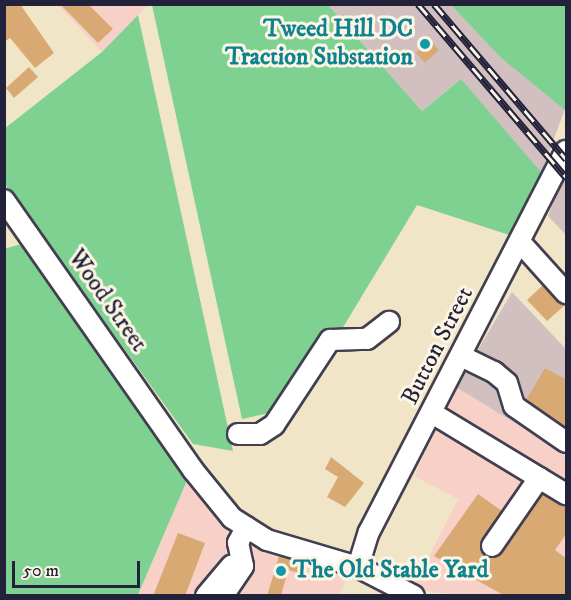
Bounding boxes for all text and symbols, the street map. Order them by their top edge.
place label: Tweed Hill DC Traction Substation [225,16,413,72]
marker: Tweed Hill DC Traction Substation [418,37,432,51]
street label: Wood Street [61,244,153,358]
street label: Button Street [396,282,480,410]
scale bar [15,549,142,587]
place label: The Old Stable Yard [293,557,488,585]
text: 50 m [23,560,59,582]
marker: The Old Stable Yard [274,564,288,578]

